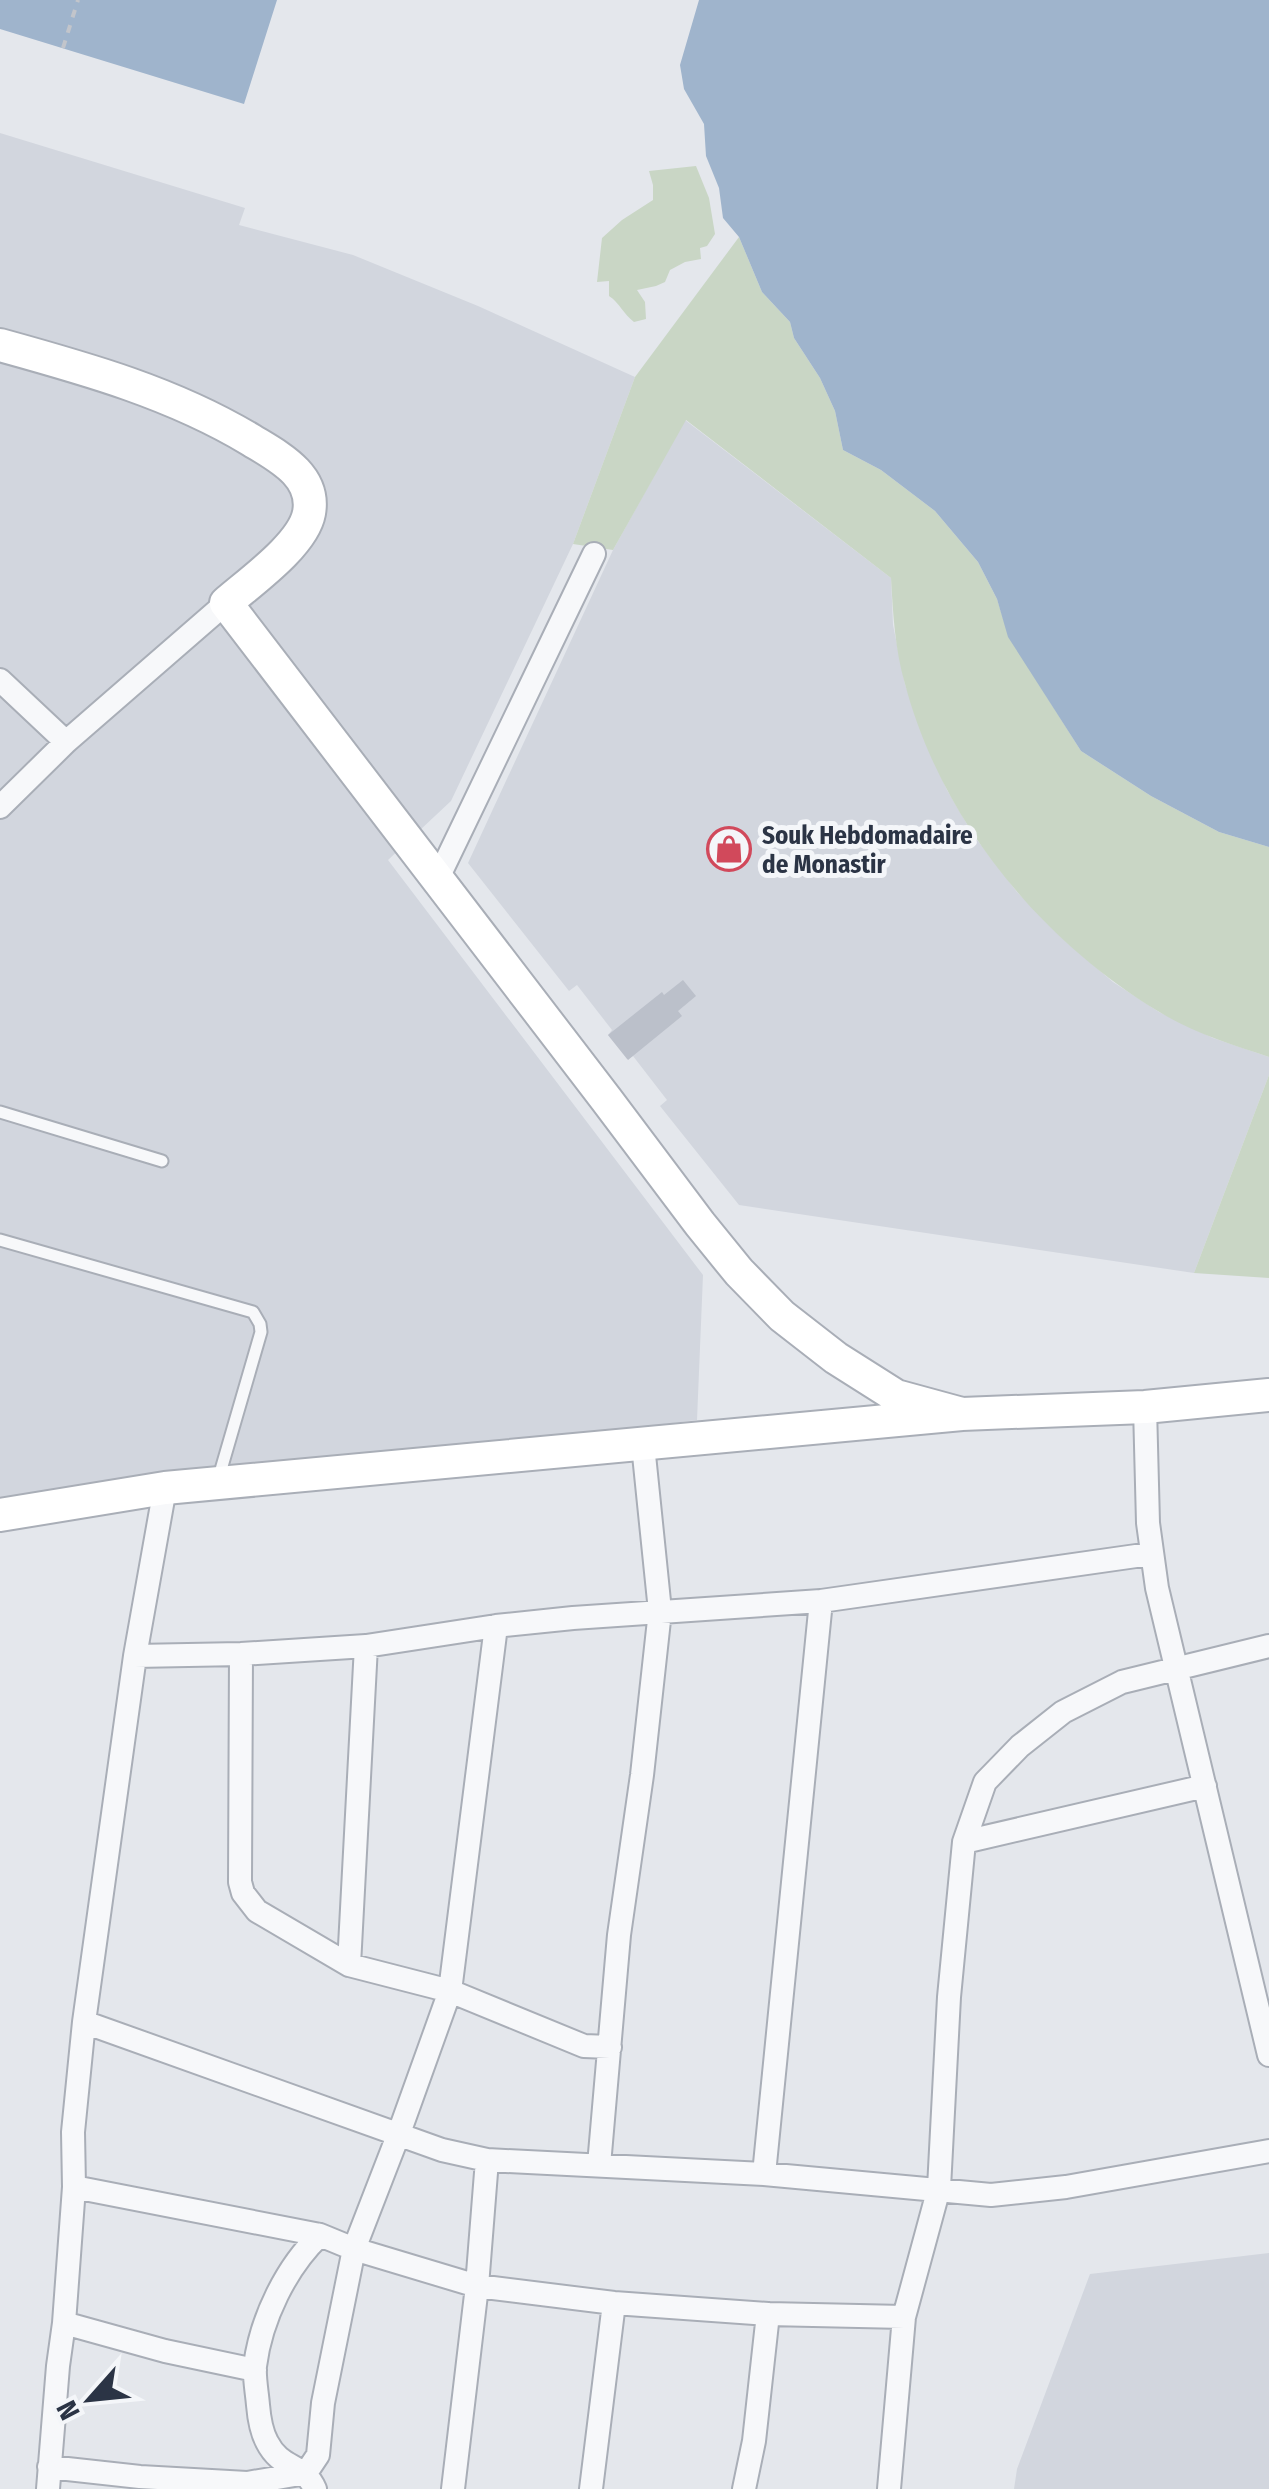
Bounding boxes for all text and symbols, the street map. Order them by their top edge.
place label: Souk Hebdomadaire de Monastir [762,821,973,880]
shop icon: Souk Hebdomadaire de Monastir [706,826,752,872]
north arrow [40,2349,140,2449]
text: N [50,2395,87,2425]

